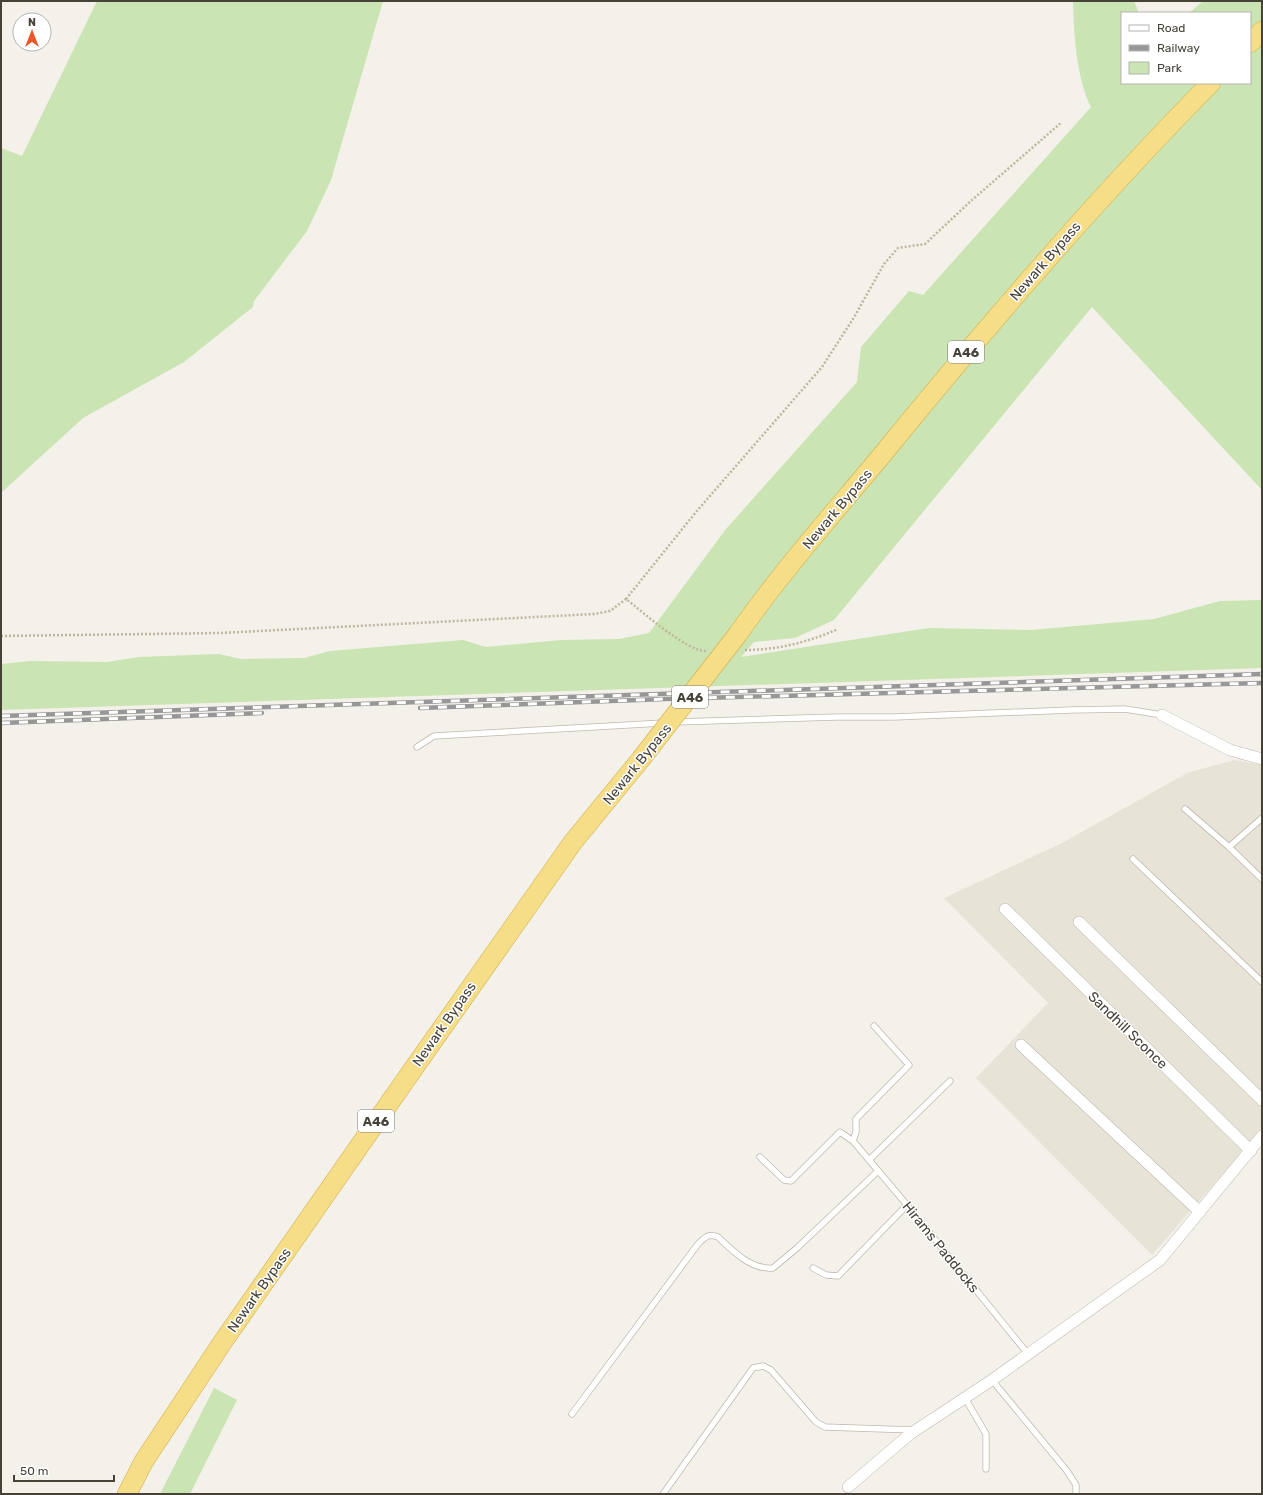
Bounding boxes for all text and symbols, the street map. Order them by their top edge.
north arrow [12,12,52,52]
legend [1121,12,1251,84]
text: N [28,16,36,29]
text: Road [1157,21,1185,35]
text: Railway [1157,41,1200,55]
text: Park [1157,61,1183,75]
street label: Newark Bypass [1006,218,1084,304]
road number: A46 [948,341,984,363]
street label: Newark Bypass [799,466,876,553]
road number: A46 [672,686,708,708]
street label: Newark Bypass [600,720,675,808]
street label: Newark Bypass [409,979,480,1070]
street label: Sandhill Sconce [1084,988,1171,1073]
road number: A46 [358,1110,394,1132]
street label: Hirams Paddocks [899,1198,983,1296]
street label: Newark Bypass [224,1245,295,1336]
scale bar [14,1457,114,1483]
text: 50 m [20,1464,48,1478]

